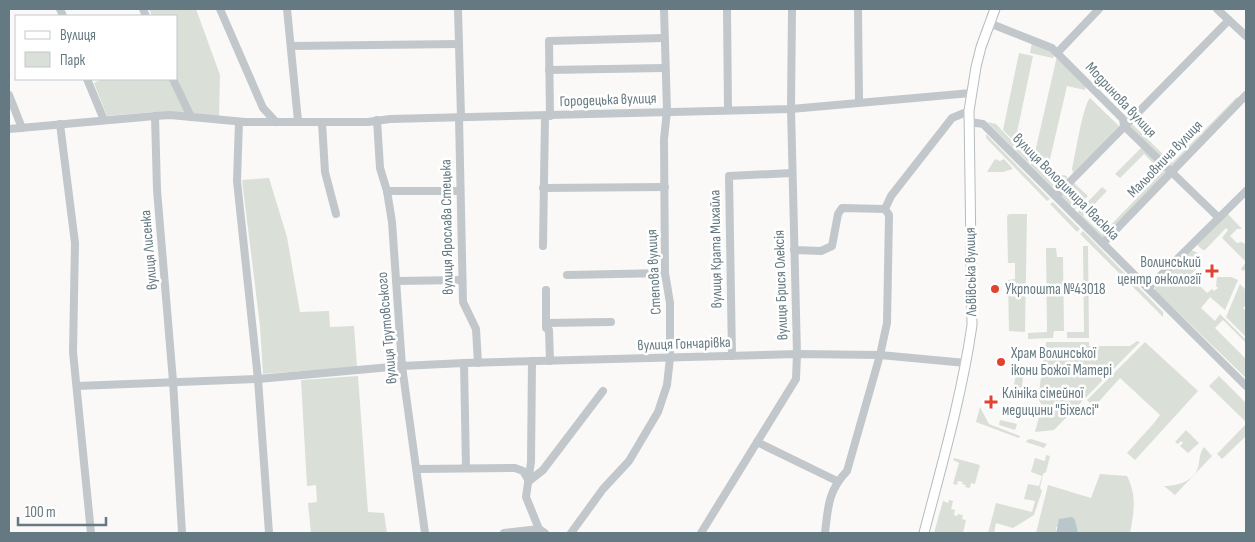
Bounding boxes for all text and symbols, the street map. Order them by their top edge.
legend [15,15,178,80]
text: Вулиця [60,26,96,45]
text: Парк [60,51,86,70]
street label: Модринова вулиця [1081,58,1161,142]
street label: Городецька вулиця [559,89,657,111]
street label: Мальовнича вулиця [1123,116,1207,202]
street label: вулиця Володимира Івасюка [1008,129,1124,245]
street label: вулиця Ярослава Стецька [436,159,458,295]
street label: вулиця Крата Михайла [705,189,727,308]
street label: вулиця Лисенка [136,209,162,291]
street label: Львівська вулиця [961,227,981,318]
street label: Степова вулиця [642,229,666,315]
street label: вулиця Брися Олексія [770,229,792,340]
place label: Волинський центр онкології [1117,253,1202,289]
marker: Волинський центр онкології [1205,264,1219,278]
street label: вулиця Трутовського [373,271,401,385]
place label: Укрпошта №43018 [1005,280,1106,299]
marker: Укрпошта №43018 [989,283,1001,295]
street label: вулиця Гончарівка [637,333,731,355]
place label: Храм Волинської ікони Божої Матері [1010,344,1112,380]
marker: Храм Волинської ікони Божої Матері [995,356,1007,368]
place label: Клініка сімейної медицини "Біхелсі" [1002,384,1099,420]
marker: Клініка сімейної медицини "Біхелсі" [984,395,998,409]
scale bar [18,494,105,526]
text: 100 m [25,503,56,522]

